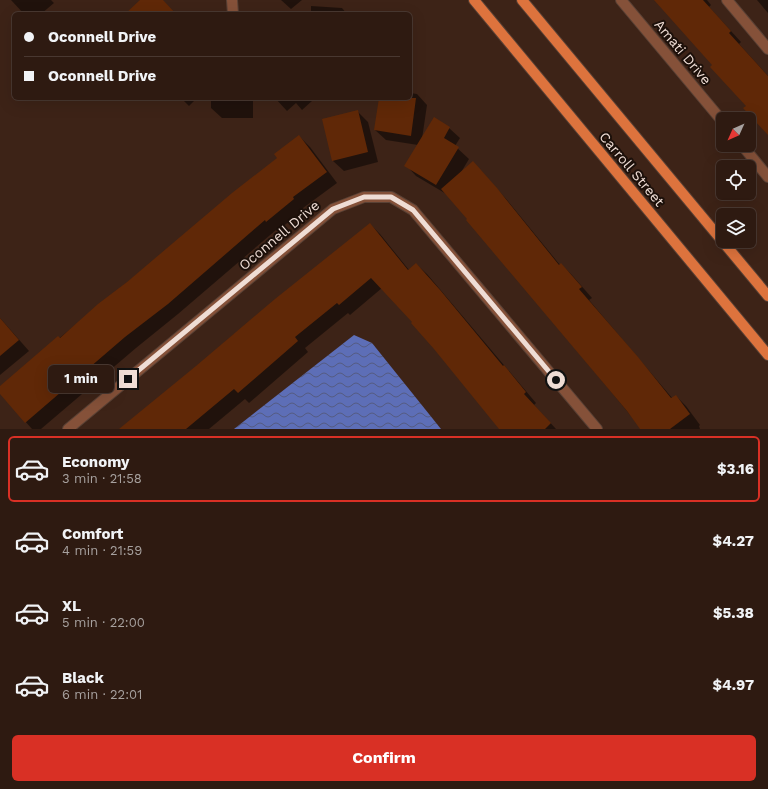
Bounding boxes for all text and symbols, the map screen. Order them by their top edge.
street label: Amati Drive [651,16,715,88]
text: Oconnell Drive [48,28,156,46]
text: Oconnell Drive [48,67,156,85]
north arrow [716,112,756,152]
map controls [716,112,756,248]
street label: Carroll Street [596,129,668,210]
button: locate [716,160,756,200]
street label: Oconnell Drive [236,197,322,273]
button: layers [716,208,756,248]
callout: 1 min [48,365,114,393]
route end [119,370,137,388]
text: 1 min [64,371,98,386]
route start [547,371,565,389]
icon: car [14,451,50,487]
text: Economy [62,453,129,471]
text: $3.16 [717,460,754,478]
text: 3 min · 21:58 [62,471,142,486]
icon: car [14,523,50,559]
text: Comfort [62,525,123,543]
text: $4.27 [713,532,754,550]
text: 4 min · 21:59 [62,543,142,558]
icon: car [14,595,50,631]
text: XL [62,597,81,615]
text: $5.38 [713,604,754,622]
text: 5 min · 22:00 [62,615,145,630]
icon: car [14,667,50,703]
text: Black [62,669,104,687]
text: $4.97 [712,676,754,694]
text: 6 min · 22:01 [62,687,142,702]
button: Confirm [12,735,756,781]

